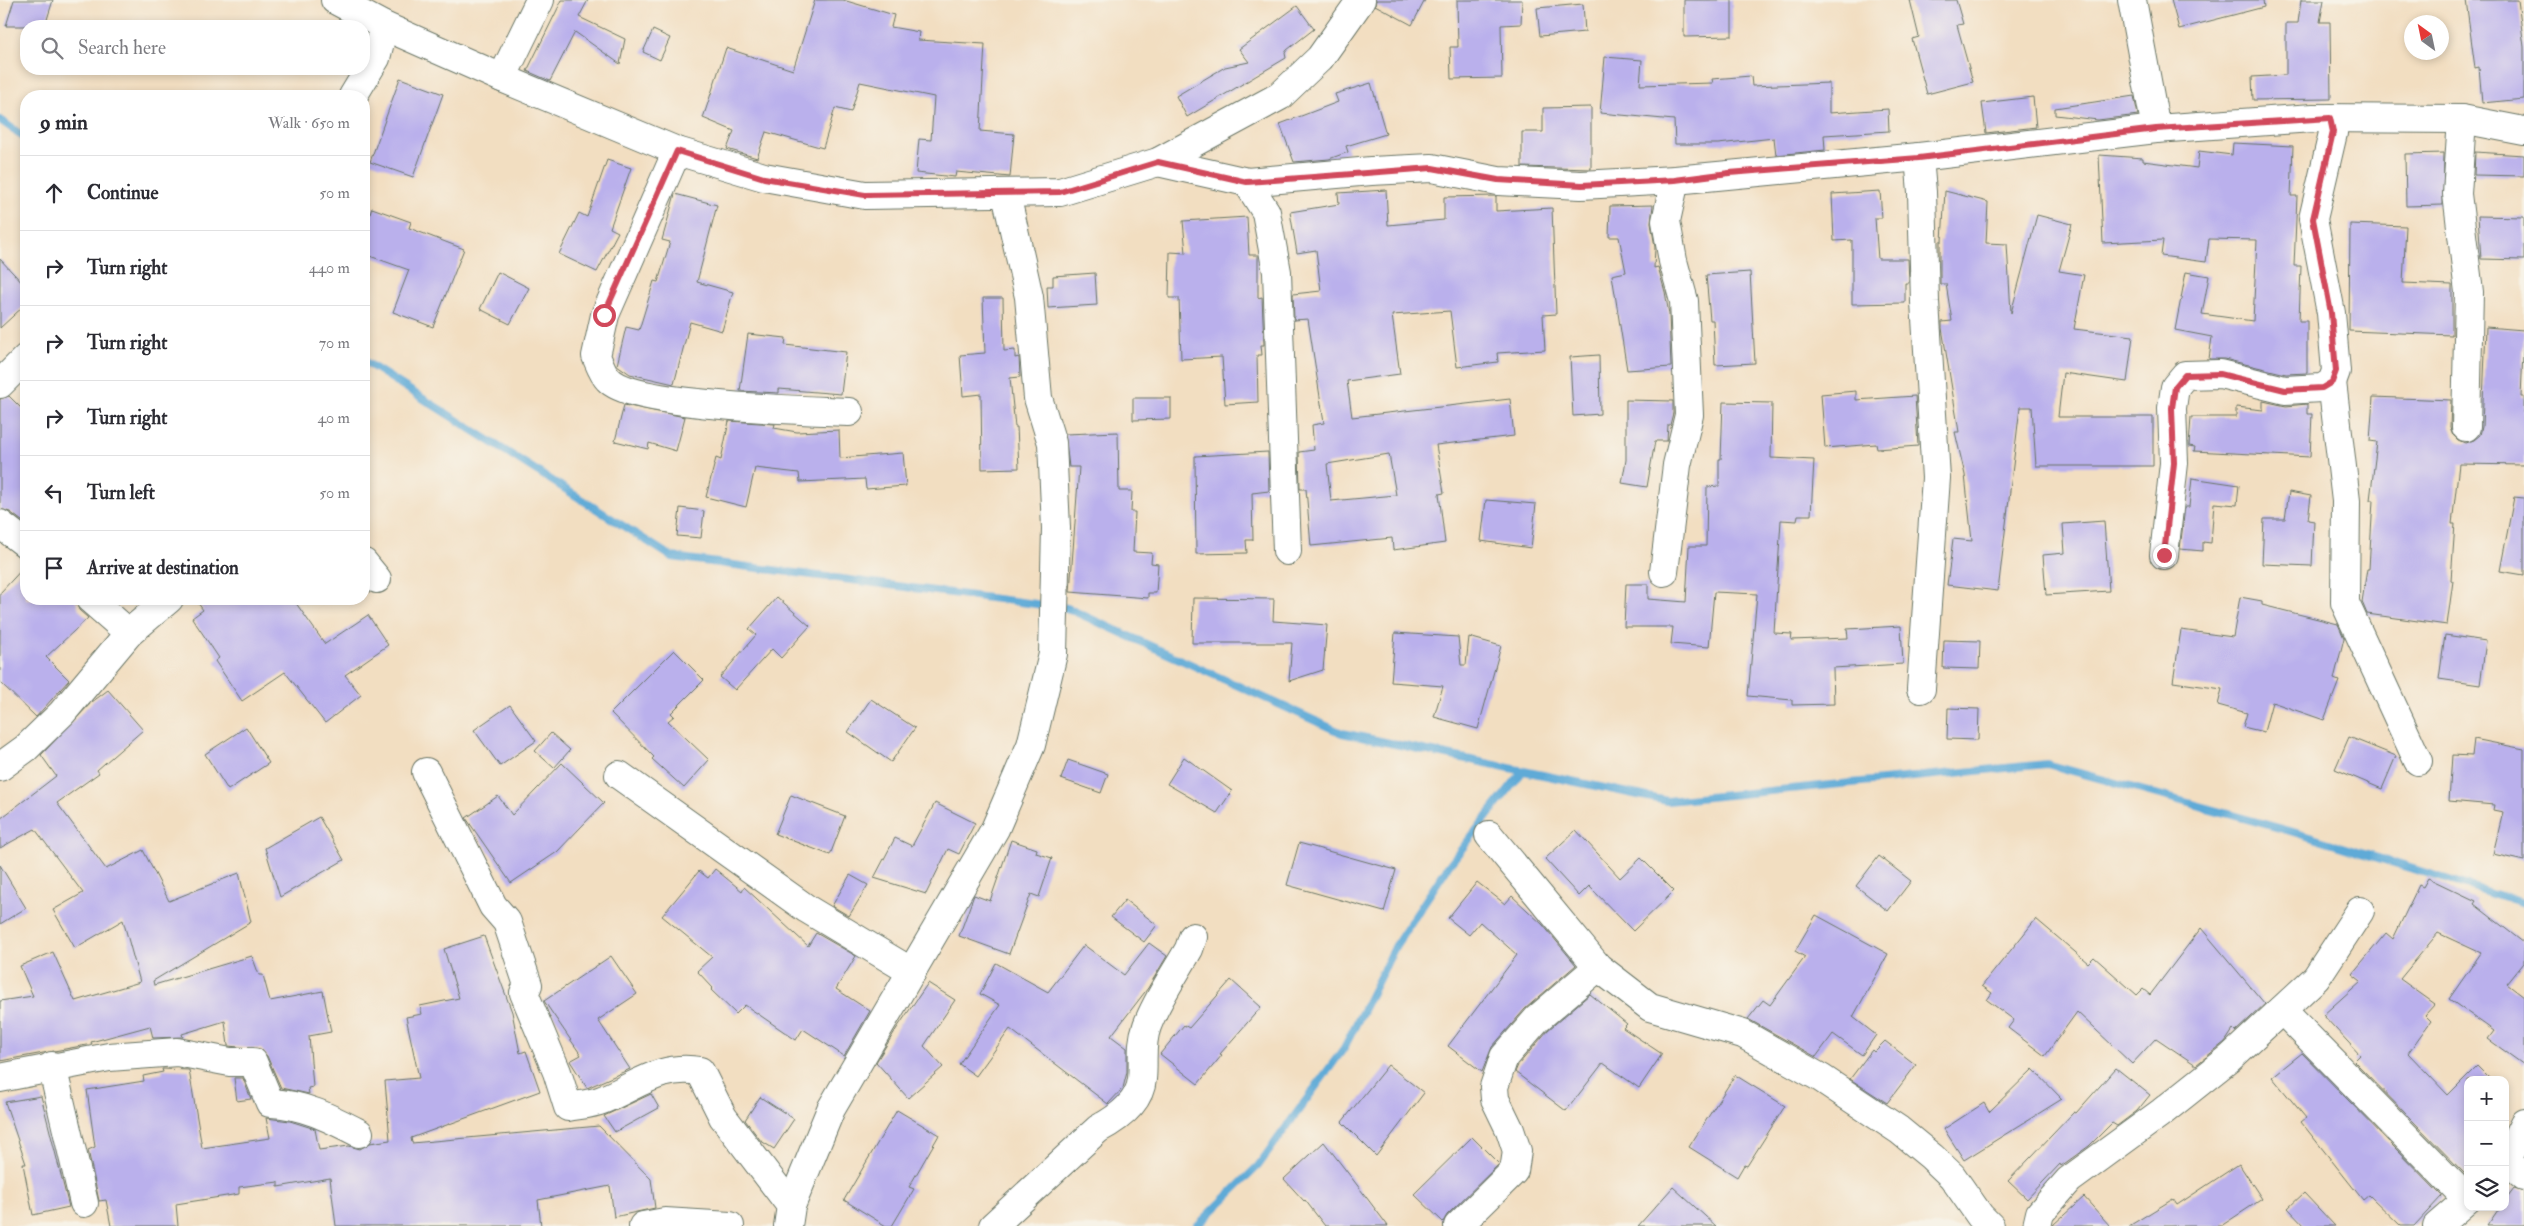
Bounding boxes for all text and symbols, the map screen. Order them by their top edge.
north arrow [2404,15,2449,60]
search box [20,20,370,75]
icon: search [38,34,66,62]
text: Search here [78,36,166,60]
text: 9 min [40,109,88,136]
text: Walk · 650 m [268,113,350,133]
icon: ahead [40,179,68,207]
text: Continue [87,181,158,205]
text: 50 m [319,183,350,203]
icon: right [40,254,68,282]
text: Turn right [87,256,167,280]
text: 440 m [309,258,350,278]
route start [593,304,616,327]
icon: right [40,329,68,357]
text: Turn right [87,331,167,355]
text: 70 m [319,333,350,353]
icon: right [40,404,68,432]
text: Turn right [87,406,167,430]
text: 40 m [317,408,350,428]
icon: left [40,479,68,507]
text: Turn left [87,481,155,505]
text: 50 m [319,483,350,503]
route end [2153,544,2176,567]
icon: arrive [40,554,68,582]
text: Arrive at destination [87,556,239,580]
map controls [2464,1076,2509,1211]
button: + [2464,1076,2509,1121]
button: − [2464,1121,2509,1166]
button: layers [2464,1166,2509,1211]

